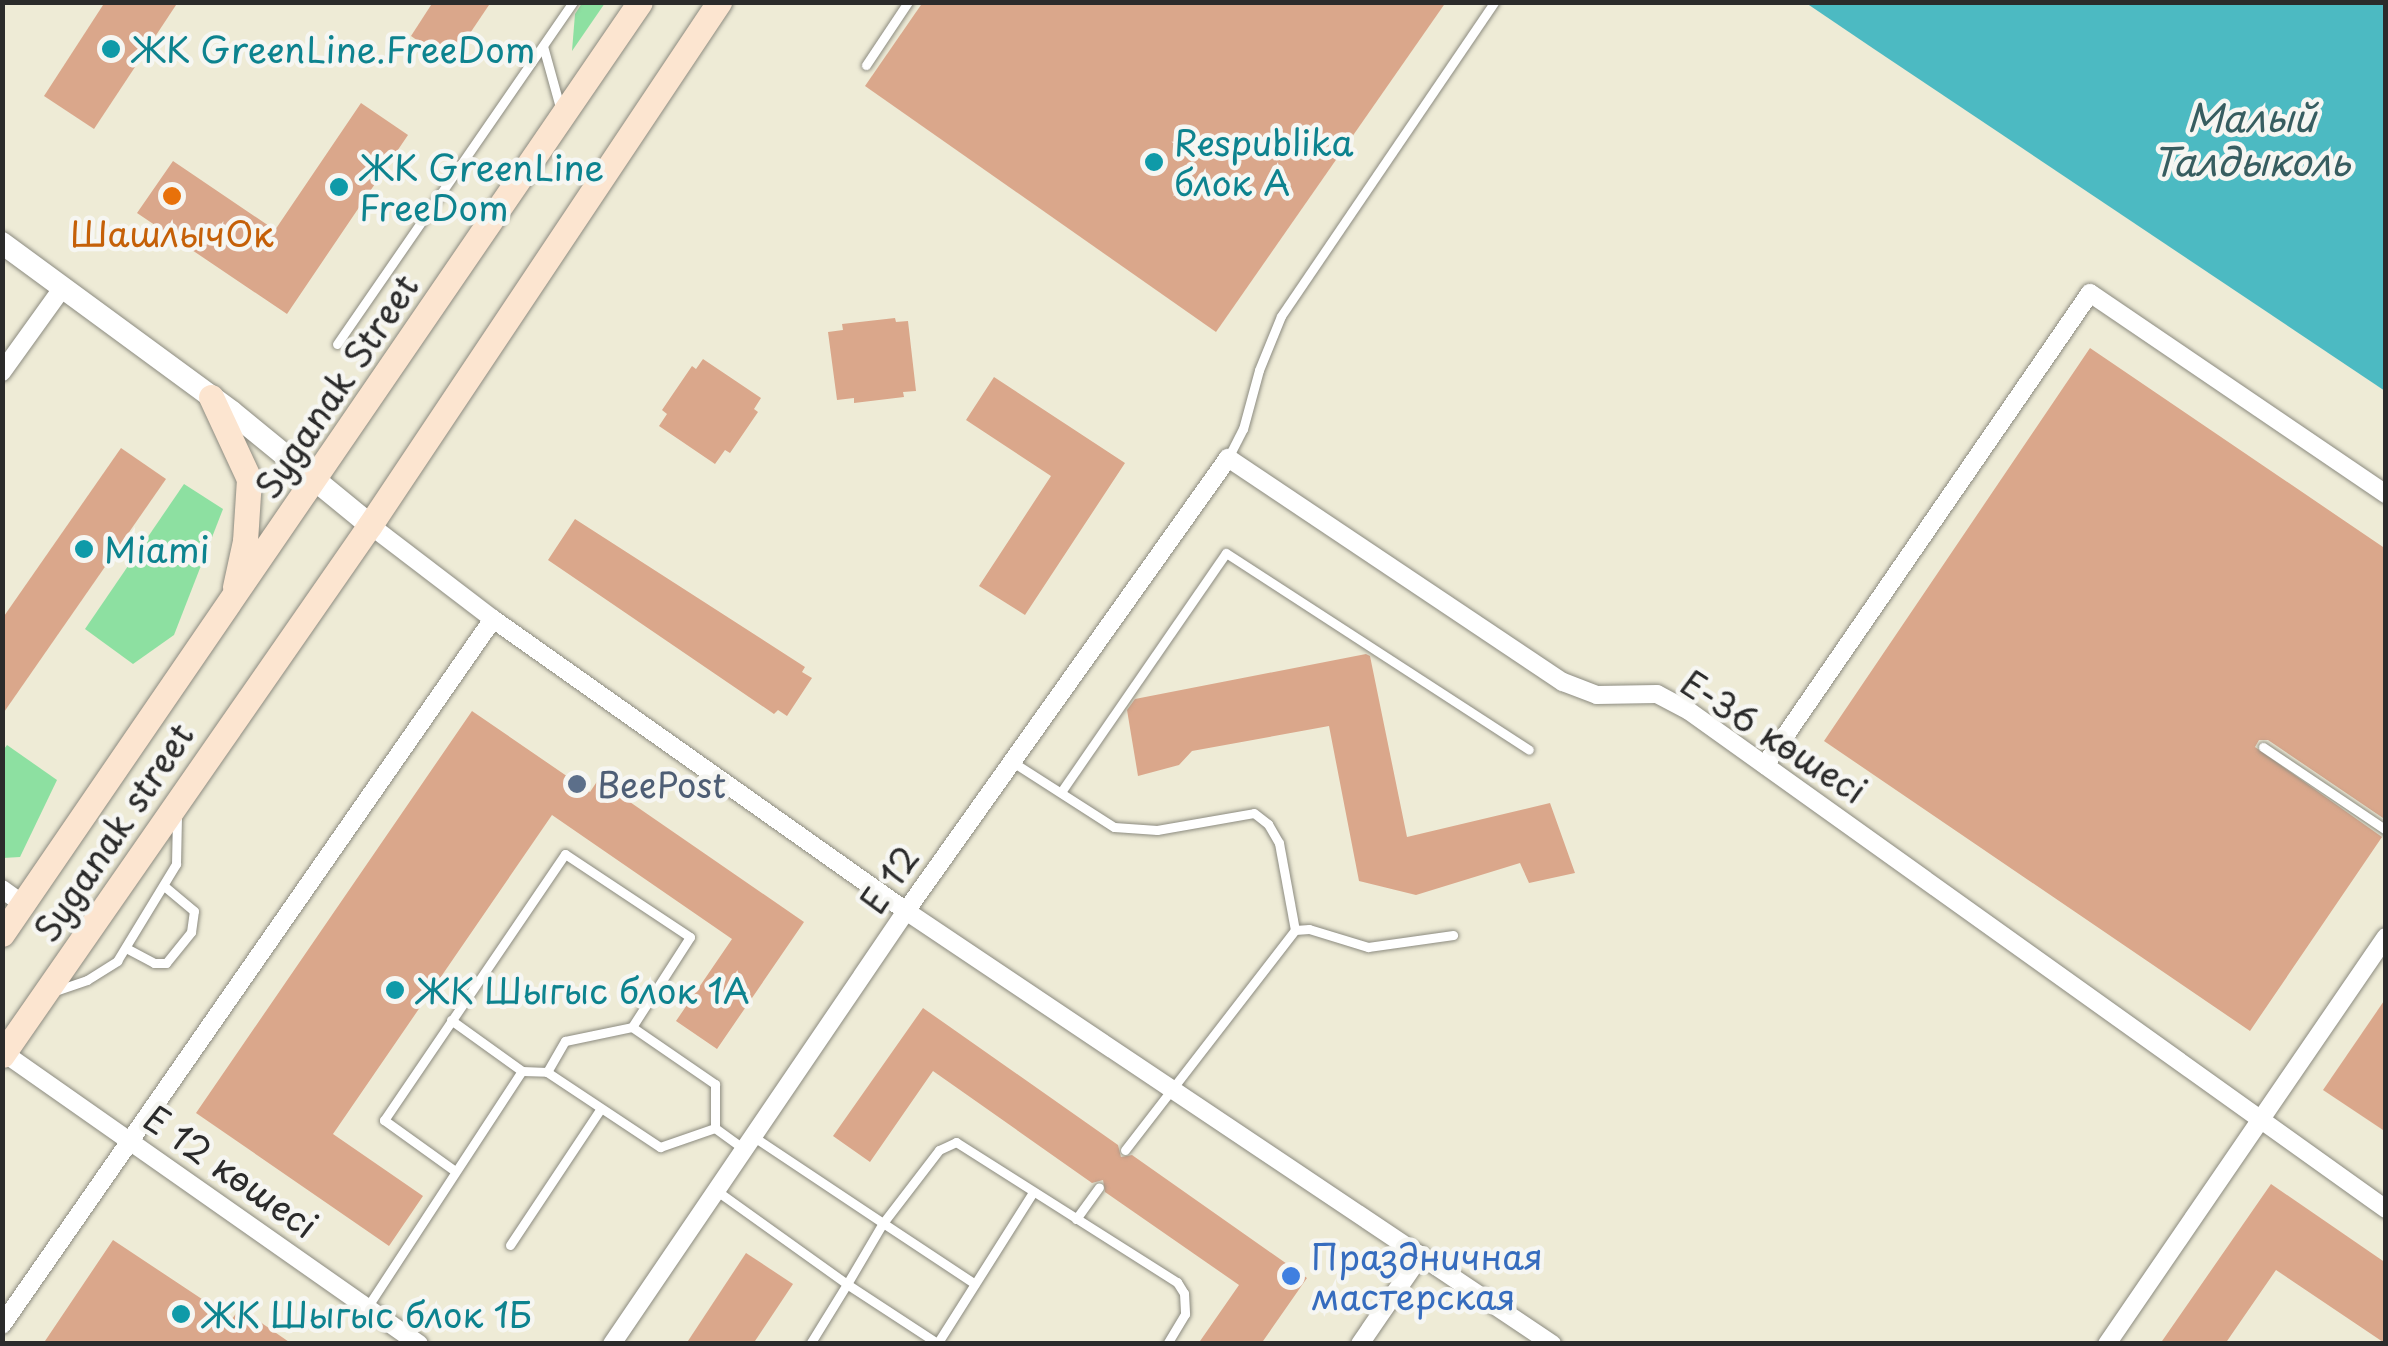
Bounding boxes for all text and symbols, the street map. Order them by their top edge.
place label: ЖК GreenLine.FreeDom [131,28,537,70]
marker: ЖК GreenLine.FreeDom [100,38,122,60]
water label: Малый Талдыколь [2152,94,2350,183]
place label: Respublika блок А [1174,121,1354,203]
place label: ЖК GreenLine FreeDom [359,146,605,228]
marker: Respublika блок А [1143,151,1165,173]
marker: ЖК GreenLine FreeDom [328,176,350,198]
marker: ШашлычОк [161,185,183,207]
place label: ШашлычОк [70,212,274,254]
street label: Syganak Street [245,265,427,507]
place label: Miami [104,528,210,570]
marker: Miami [73,538,95,560]
street label: Е-36 көшесі [1673,660,1875,812]
street label: Syganak street [24,714,202,950]
place label: BeePost [597,763,726,805]
marker: BeePost [566,773,588,795]
street label: E 12 [851,837,927,921]
place label: ЖК Шыгыс блок 1А [415,969,753,1011]
marker: ЖК Шыгыс блок 1А [384,979,406,1001]
street label: Е 12 көшесі [136,1096,326,1246]
place label: Праздничная мастерская [1311,1235,1543,1317]
marker: Праздничная мастерская [1280,1265,1302,1287]
place label: ЖК Шыгыс блок 1Б [201,1293,535,1335]
marker: ЖК Шыгыс блок 1Б [170,1303,192,1325]

